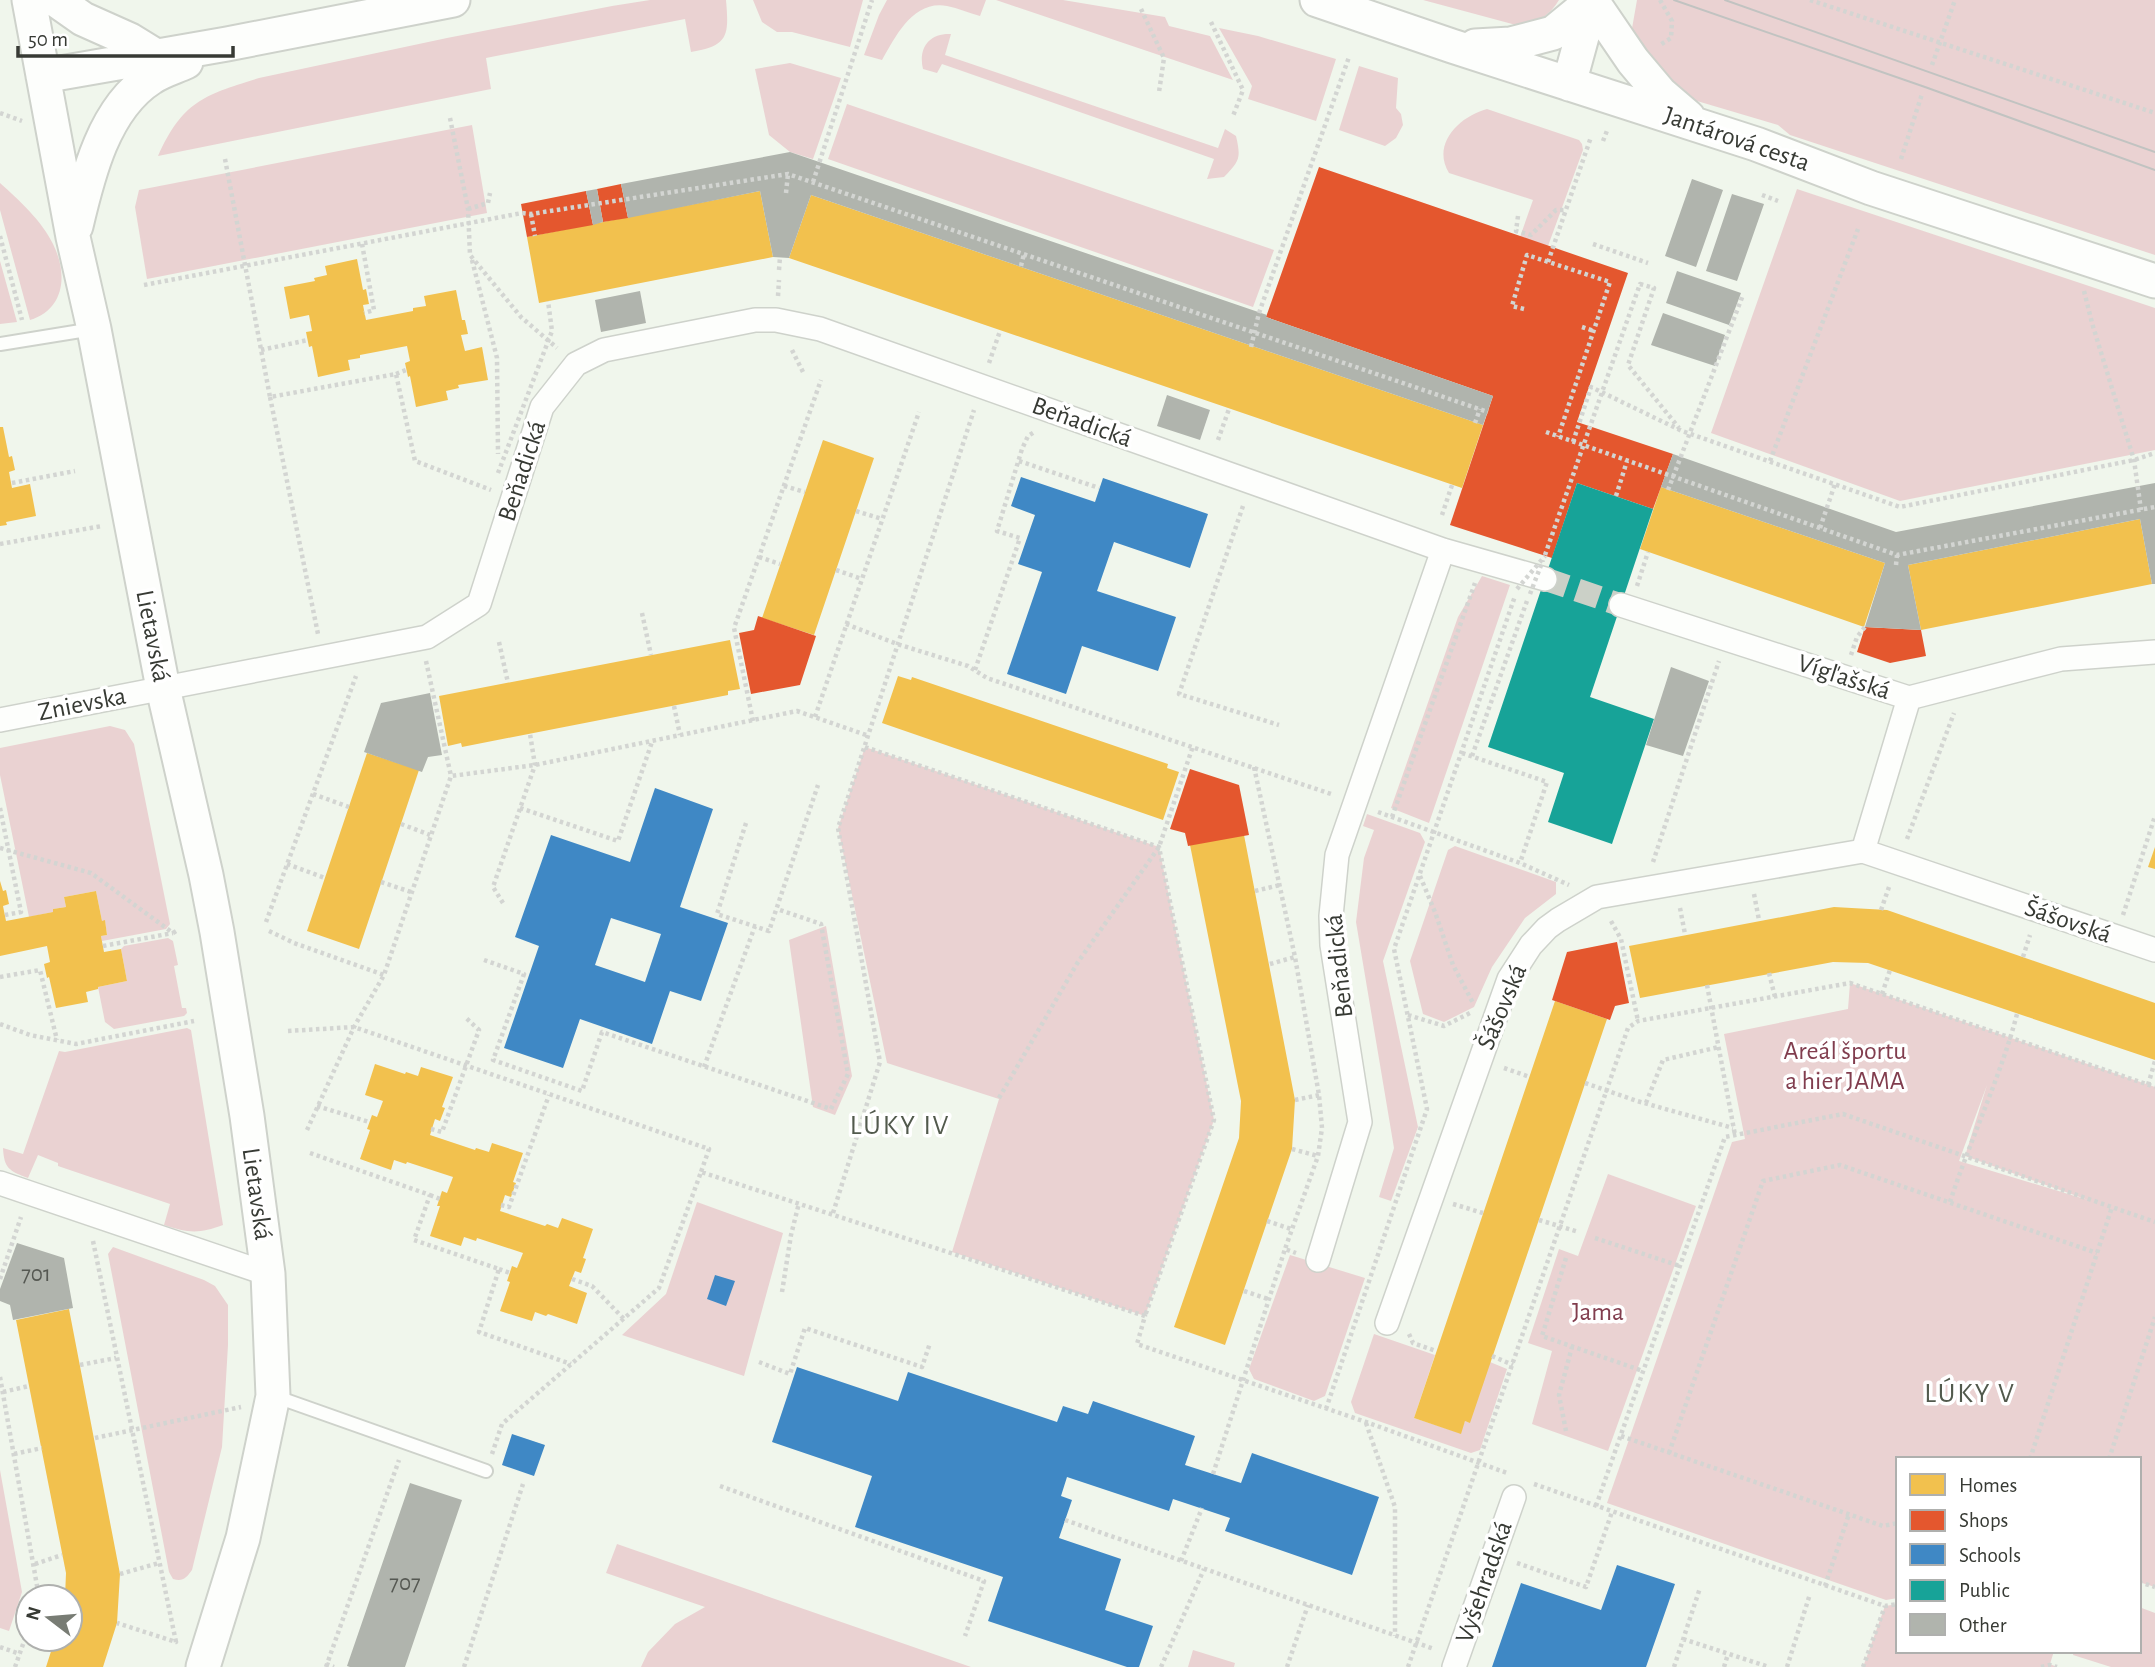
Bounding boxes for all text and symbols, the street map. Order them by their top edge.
scale bar [18,14,233,58]
text: 50 m [28,29,68,50]
street label: Jantárová cesta [1661,102,1813,176]
street label: Beňadická [1029,392,1135,452]
street label: Beňadická [494,417,550,525]
street label: Lietavská [131,588,175,684]
street label: Vígľašská [1794,650,1894,704]
street label: Znievska [36,683,128,725]
street label: Šášovská [2021,893,2115,948]
street label: Beňadická [1321,913,1357,1019]
street label: Šášovská [1472,960,1532,1053]
park label: Areál športu a hier JAMA [1783,1038,1907,1094]
district label: LÚKY IV [850,1109,950,1140]
street label: Lietavská [238,1146,276,1242]
house number: 701 [21,1263,51,1286]
park label: Jama [1572,1299,1624,1325]
district label: LÚKY V [1924,1377,2016,1408]
legend [1896,1457,2141,1653]
text: Homes [1959,1475,2017,1496]
text: Shops [1959,1510,2008,1531]
street label: Vyšehradská [1451,1518,1517,1646]
text: Schools [1959,1545,2021,1566]
house number: 707 [389,1572,421,1595]
text: Public [1959,1580,2009,1601]
north arrow [14,1583,84,1653]
text: N [23,1605,45,1623]
text: Other [1959,1615,2007,1636]

